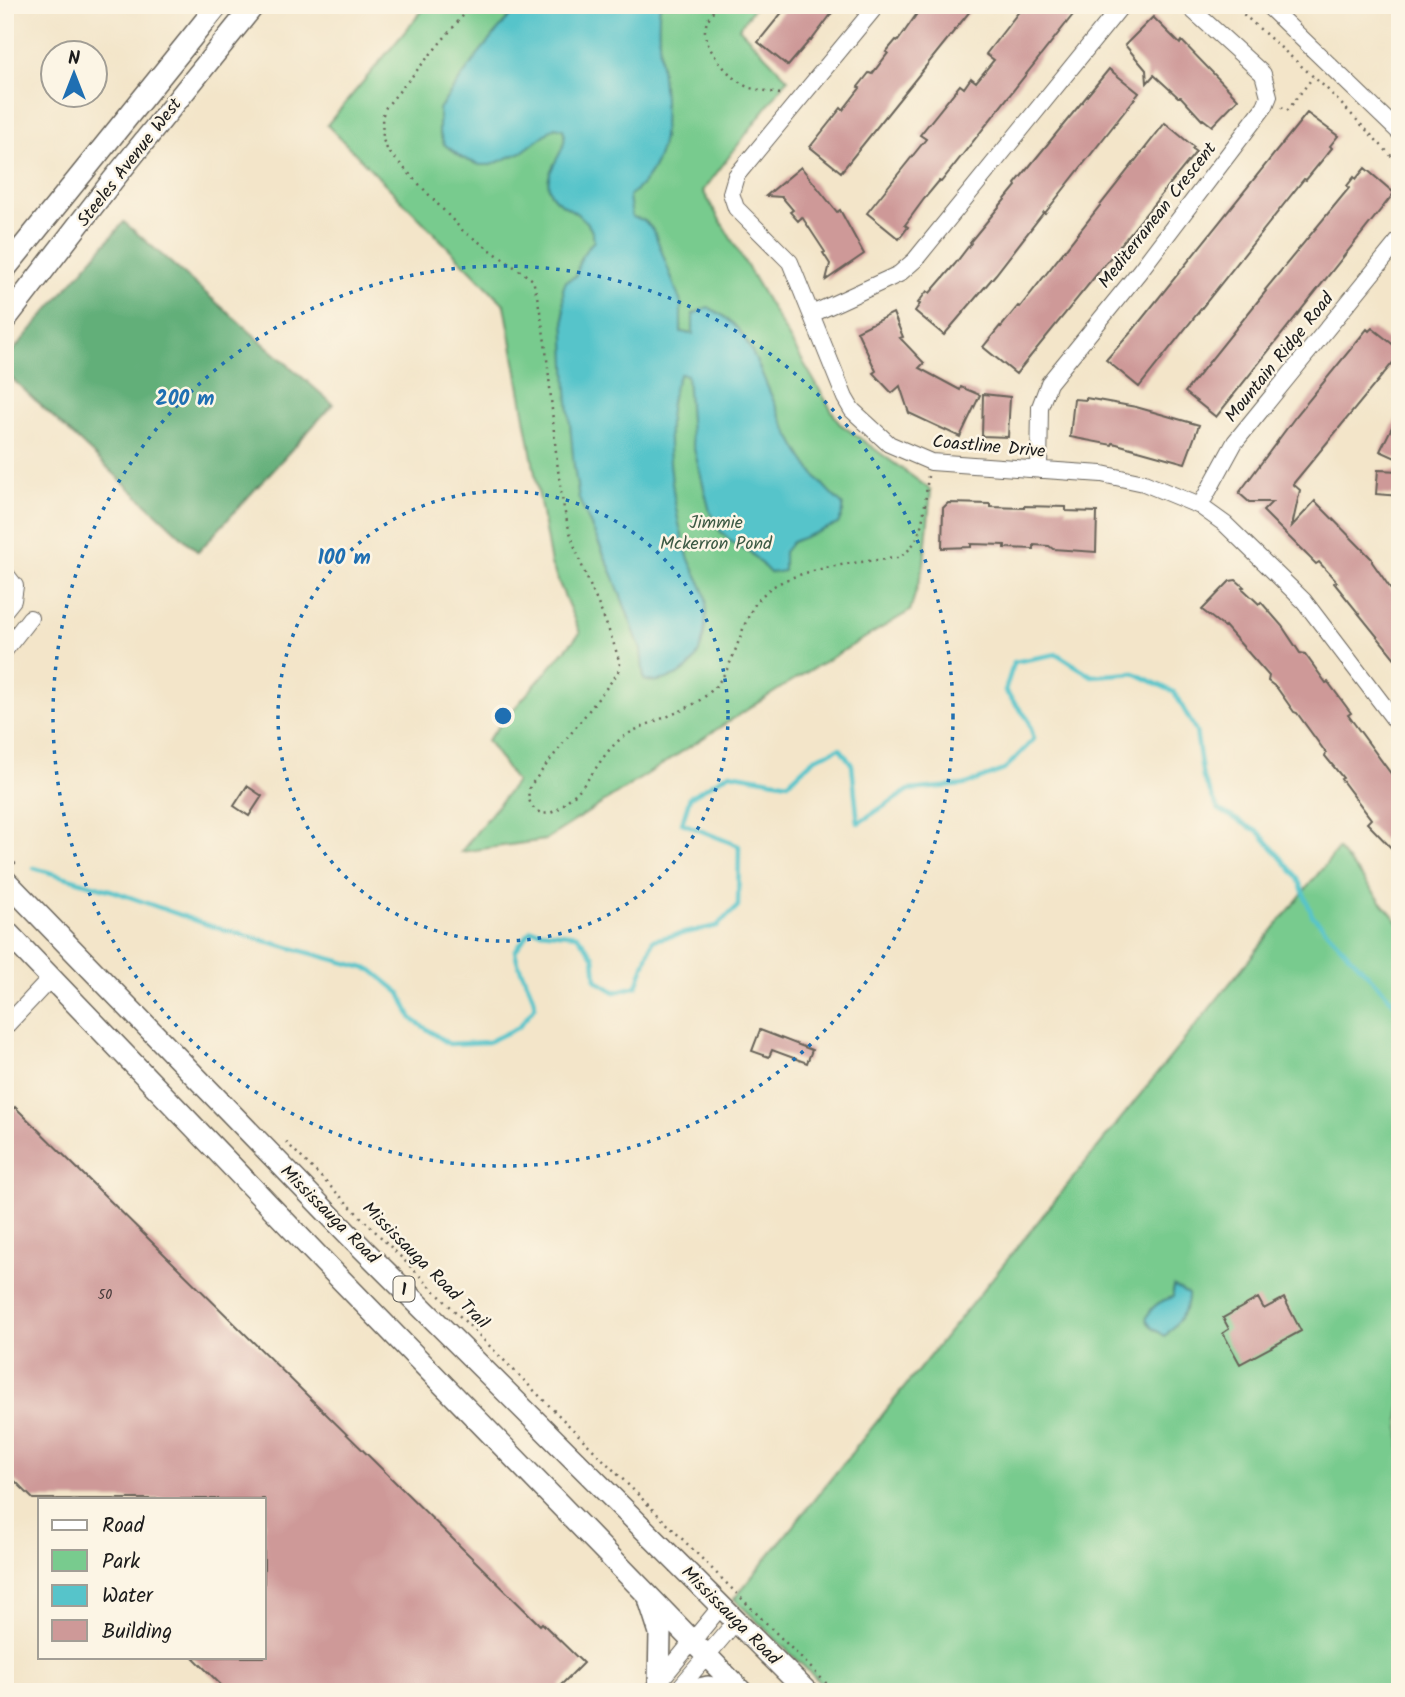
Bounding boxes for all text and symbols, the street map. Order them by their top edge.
north arrow [38,38,108,108]
text: N [68,44,80,74]
street label: Steeles Avenue West [70,91,191,234]
street label: Mediterranean Crescent [1092,136,1225,295]
street label: Mountain Ridge Road [1218,286,1343,430]
text: 200 m [155,383,215,416]
street label: Coastline Drive [931,428,1047,467]
park label: Jimmie Mckerron Pond [660,509,773,559]
text: 100 m [317,542,371,575]
centre of rings [491,704,515,728]
street label: Mississauga Road [272,1159,386,1272]
street label: Mississauga Road Trail [354,1195,496,1337]
road number: 1 [394,1276,414,1302]
house number: 50 [98,1284,112,1306]
legend [38,1498,266,1658]
text: Road [102,1510,145,1543]
text: Park [102,1546,140,1579]
street label: Mississauga Road [673,1560,787,1673]
text: Water [102,1580,154,1613]
text: Building [102,1616,172,1649]

